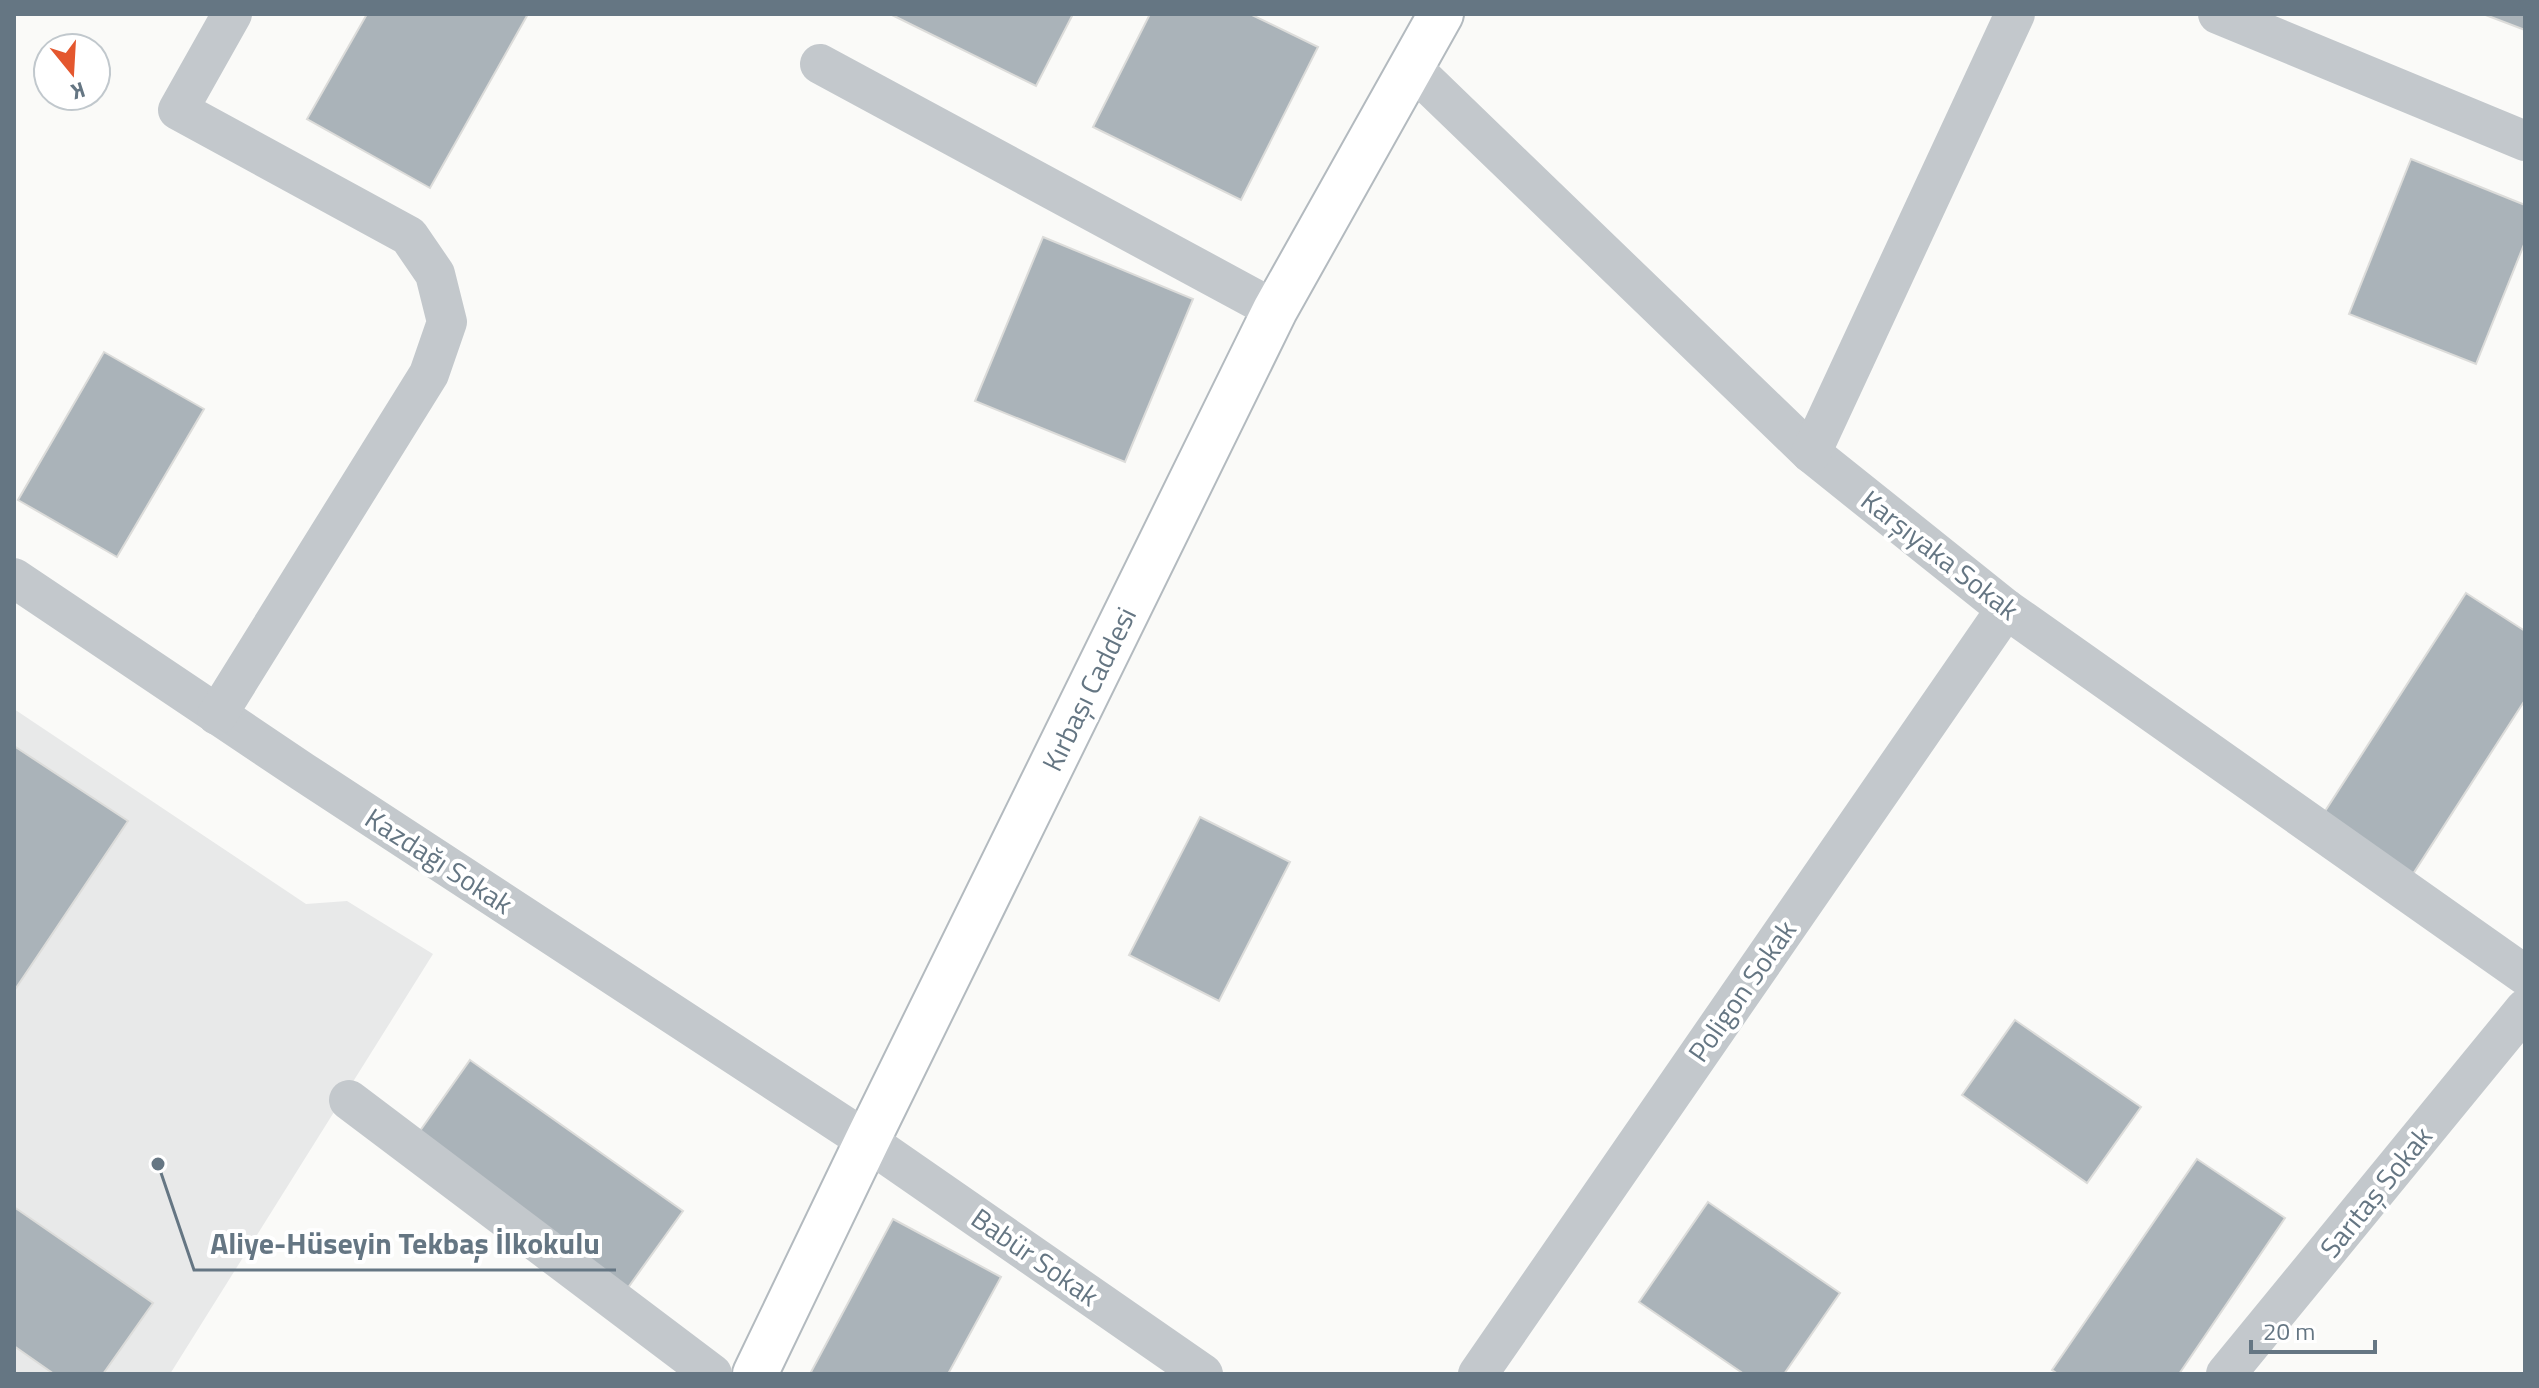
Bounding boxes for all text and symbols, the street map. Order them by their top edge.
north arrow [32,32,112,112]
text: K [67,73,90,109]
street label: Karşıyaka Sokak [1852,479,2029,630]
street label: Kırbaşı Caddesi [1030,599,1147,778]
street label: Kazdağı Sokak [357,797,522,925]
street label: Poligon Sokak [1677,911,1807,1071]
street label: Sarıtaş Sokak [2309,1116,2442,1267]
street label: Babür Sokak [963,1197,1108,1316]
callout: Aliye-Hüseyin Tekbaş İlkokulu [194,1216,616,1270]
text: Aliye-Hüseyin Tekbaş İlkokulu [210,1220,600,1266]
scale bar [2251,1304,2375,1354]
text: 20 m [2263,1313,2315,1349]

